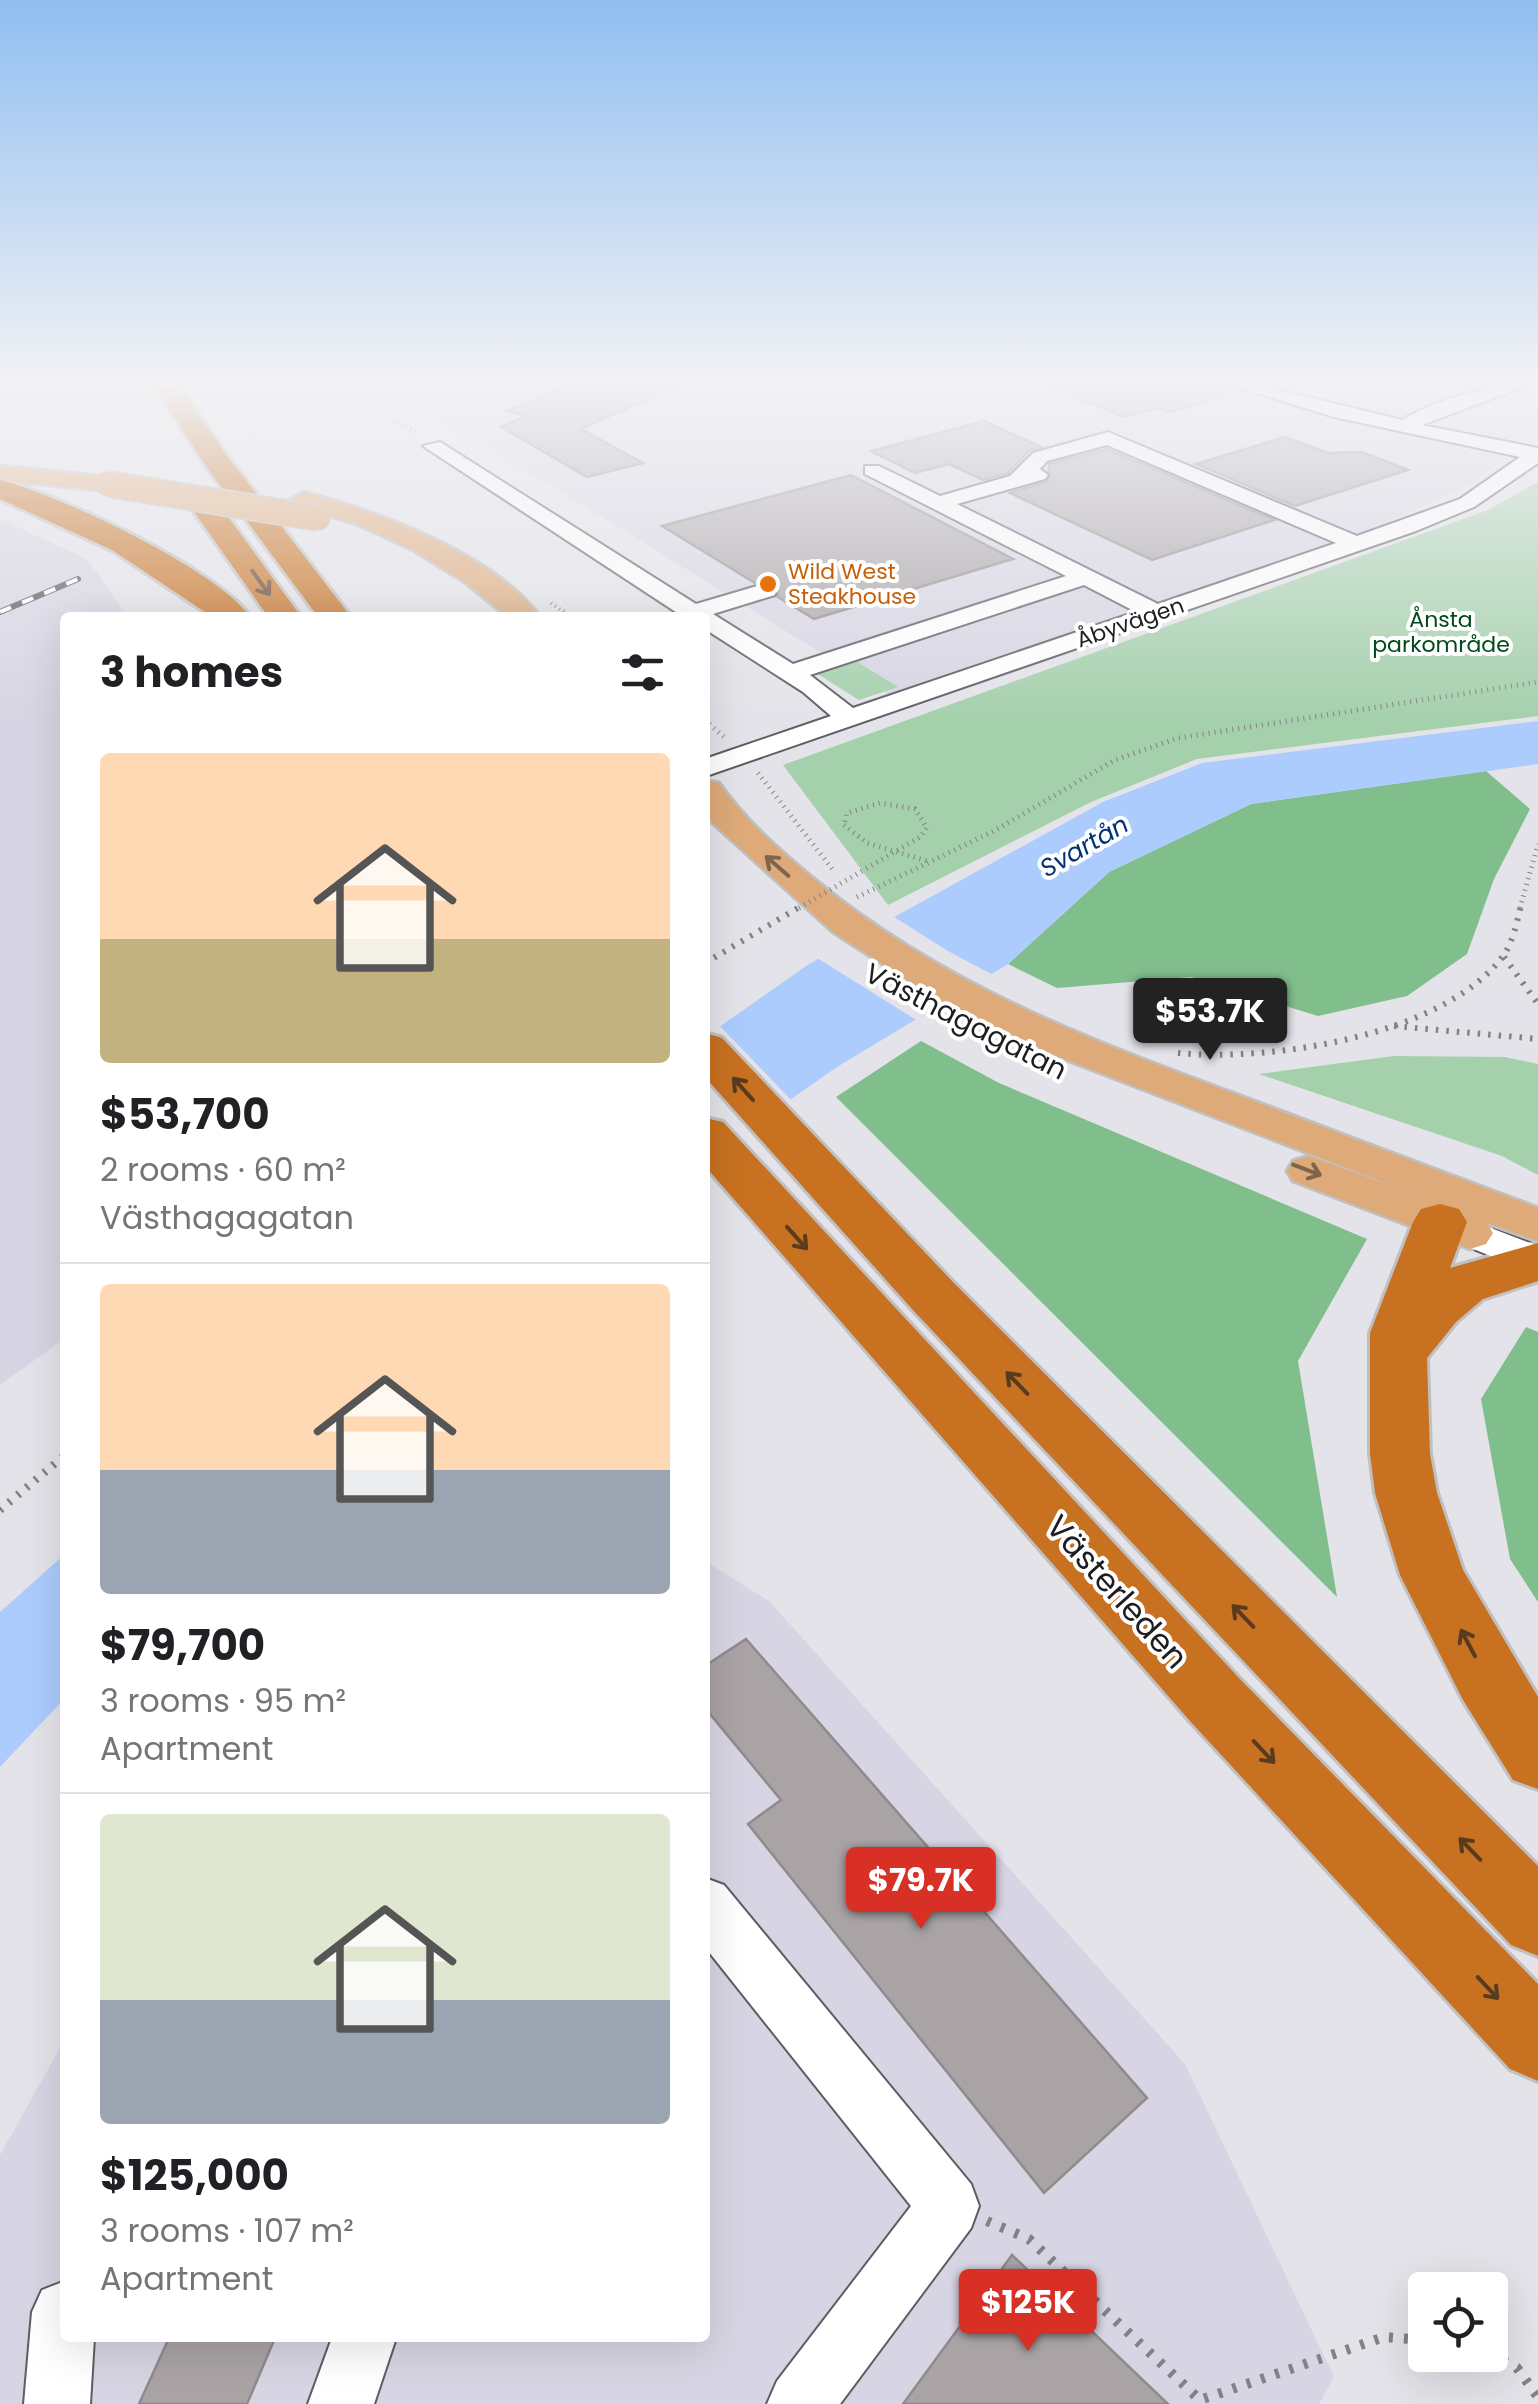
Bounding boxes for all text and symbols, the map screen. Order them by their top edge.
place label: Wild West Steakhouse [788,556,916,612]
one-way arrow [250,569,271,596]
marker: Wild West Steakhouse [757,573,779,595]
street label: Åbyvägen [1072,590,1188,655]
park label: Ånsta parkområde [1372,604,1510,660]
text: 3 homes [100,643,283,702]
icon: filters [615,645,670,700]
water label: Svartån [1034,807,1135,886]
icon: home [295,818,475,998]
one-way arrow [765,855,790,878]
street label: Västhagagatan [858,954,1074,1089]
pin: $53.7K [1129,978,1291,1063]
text: $53.7K [1155,988,1265,1033]
one-way arrow [731,1077,755,1103]
text: $53,700 [100,1085,270,1144]
text: 2 rooms · 60 m² [100,1147,346,1192]
one-way arrow [1291,1162,1322,1180]
text: Västhagagatan [100,1195,354,1240]
one-way arrow [785,1225,808,1250]
icon: home [295,1349,475,1529]
one-way arrow [1005,1372,1029,1396]
street label: Västerleden [1036,1505,1199,1678]
one-way arrow [1231,1605,1255,1629]
text: $79,700 [100,1616,265,1675]
one-way arrow [1458,1628,1477,1658]
text: 3 rooms · 95 m² [100,1678,346,1723]
text: Apartment [100,1726,273,1771]
one-way arrow [1252,1739,1276,1763]
one-way arrow [1458,1838,1482,1862]
pin: $79.7K [840,1847,1002,1932]
text: $79.7K [868,1857,974,1902]
icon: home [295,1879,475,2059]
one-way arrow [1475,1975,1499,1999]
text: $125,000 [100,2146,289,2205]
text: 3 rooms · 107 m² [100,2208,354,2253]
text: Apartment [100,2256,273,2301]
pin: $125K [958,2269,1098,2354]
map controls [1408,2272,1508,2372]
button: locate [1408,2272,1508,2372]
text: $125K [981,2279,1075,2324]

